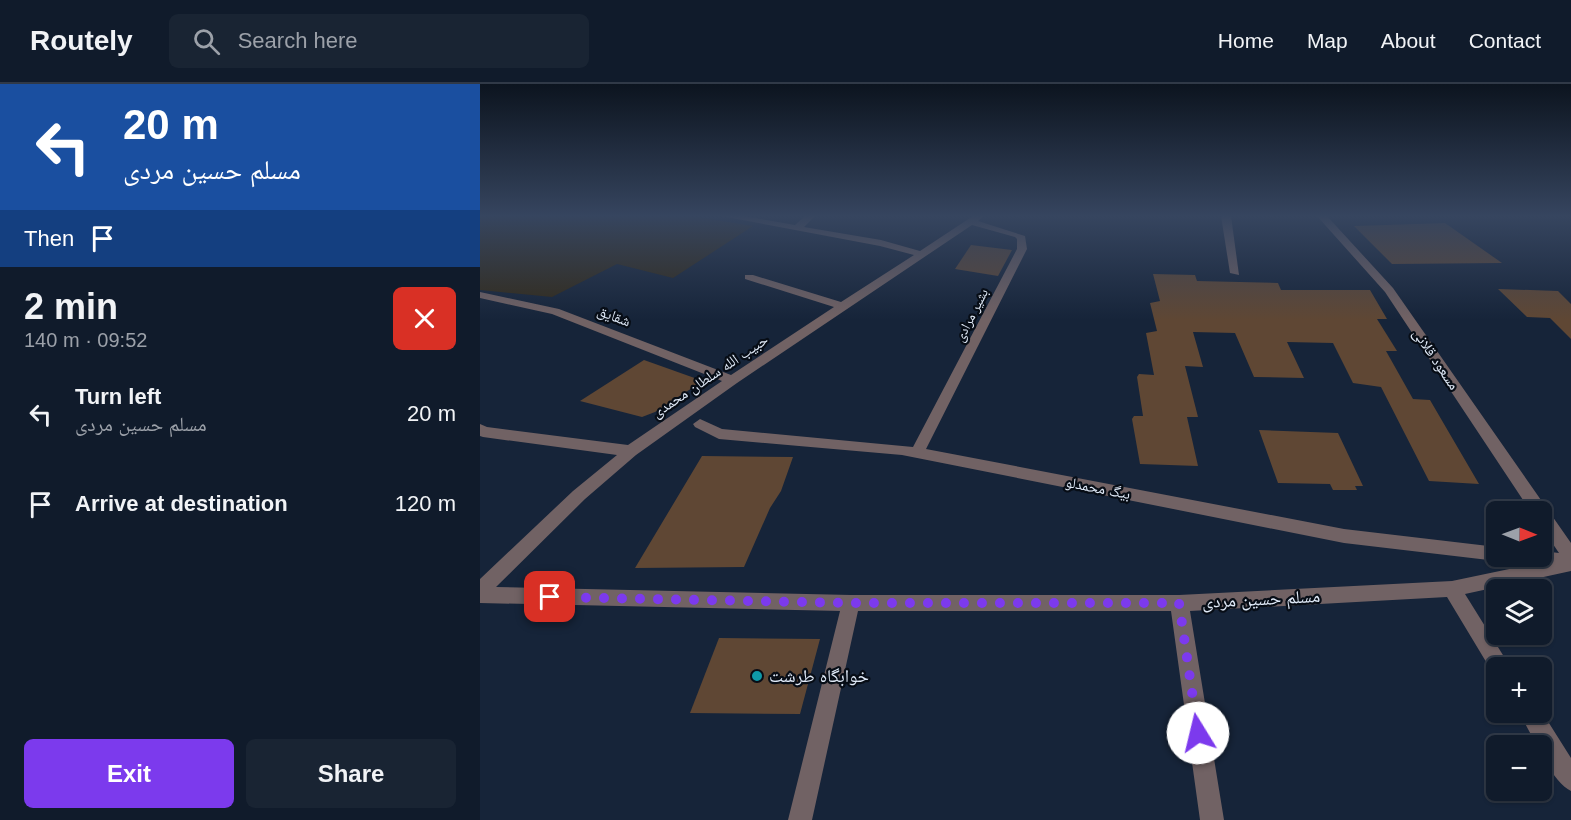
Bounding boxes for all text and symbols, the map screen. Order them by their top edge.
search box [169,14,589,68]
text: Routely [30,25,133,56]
icon: search [190,25,223,58]
text: Search here [238,28,358,53]
text: Home [1218,29,1274,52]
text: Map [1307,29,1348,52]
text: About [1381,29,1436,52]
text: Contact [1469,29,1541,52]
text: 20 m [123,101,219,148]
icon: left [24,108,102,186]
text: مسلم حسین مردی [123,155,301,185]
icon: arrive [86,222,119,255]
text: Then [24,226,74,251]
text: 2 min [24,286,118,327]
street label: بشیر مرادی [951,286,992,345]
button: close [393,287,456,350]
street label: شقایق [594,301,633,332]
street label: مسعود قلانی [1408,325,1463,394]
text: 140 m · 09:52 [24,329,147,351]
street label: حبیب الله سلطان محمدی [648,330,772,422]
text: Turn left [75,384,161,409]
icon: left [24,398,57,431]
text: 20 m [407,401,456,426]
text: مسلم حسین مردی [75,413,207,435]
street label: بیگ محمدلو [1064,473,1132,503]
icon: arrive [24,488,57,521]
text: Arrive at destination [75,491,288,516]
text: 120 m [395,491,456,516]
north arrow [1486,501,1552,567]
map controls [1486,501,1552,801]
pin [524,571,575,622]
button: layers [1486,579,1552,645]
icon: arrive [533,580,566,613]
street label: مسلم حسین مردی [1201,586,1321,614]
button: + [1486,657,1552,723]
place label: خوابگاه طرشت [769,666,869,687]
marker: خوابگاه طرشت [750,669,764,683]
position arrow [1166,701,1230,765]
button: − [1486,735,1552,801]
button: Exit [24,739,234,808]
button: Share [246,739,456,808]

